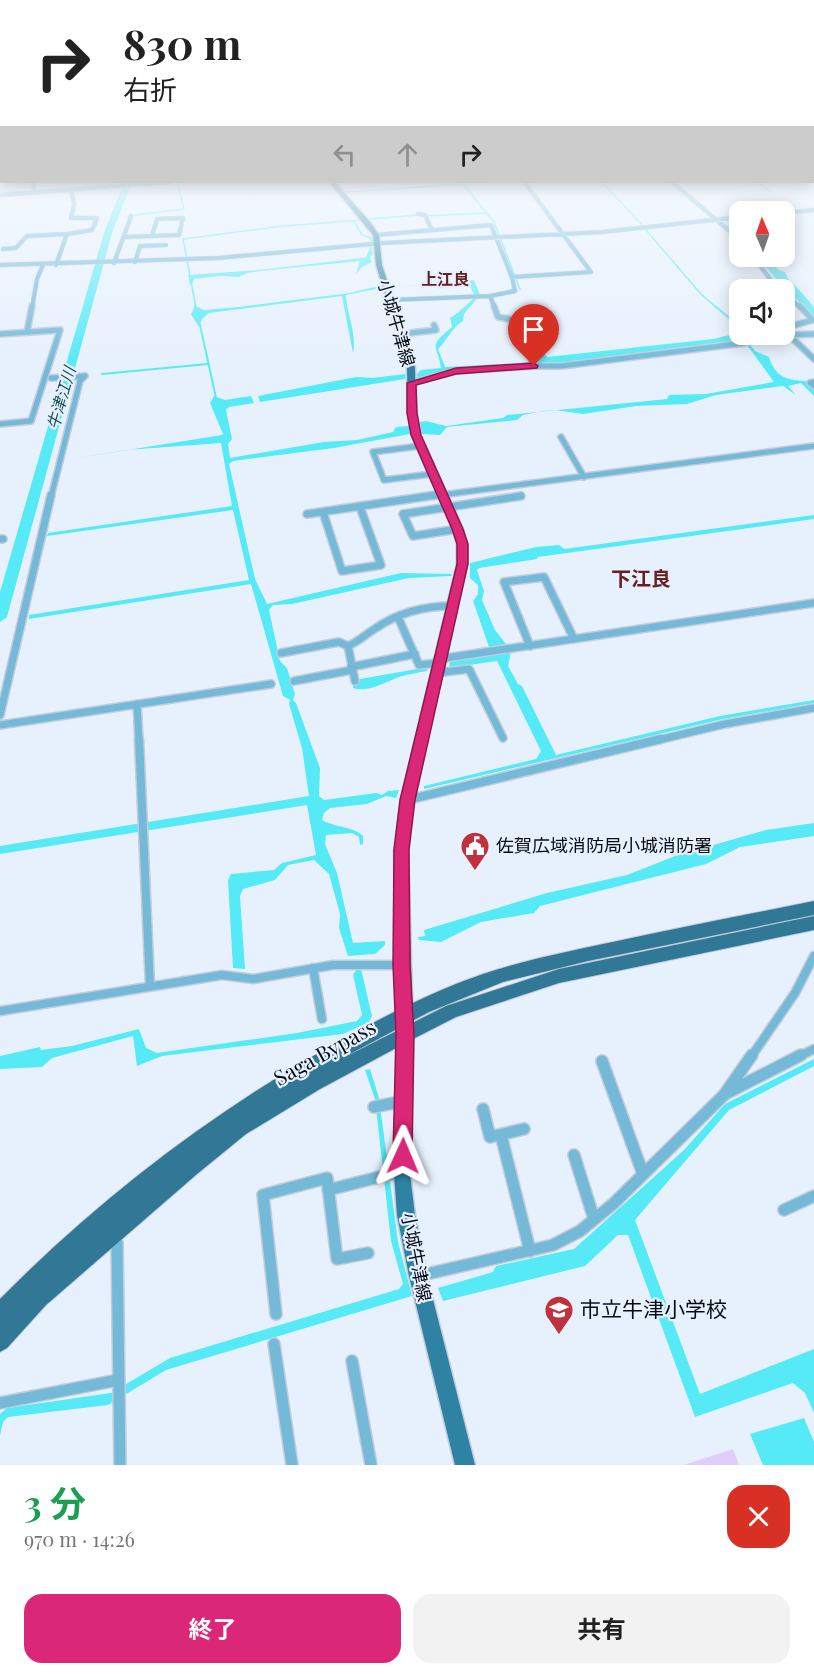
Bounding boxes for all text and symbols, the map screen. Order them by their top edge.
text: 830 m [123,15,241,71]
icon: right [24,24,102,102]
text: 右折 [123,71,177,107]
icon: left [328,138,361,171]
icon: ahead [391,138,424,171]
icon: right [454,138,487,171]
north arrow [729,201,795,267]
map controls [729,201,795,345]
district label: 上江良 [421,268,469,289]
street label: 小城牛津線 [373,276,421,369]
button: sound [729,279,795,345]
pin [508,304,559,366]
icon: arrive [517,313,550,346]
water label: 牛津江川 [42,362,80,432]
district label: 下江良 [611,564,671,591]
public building icon: 佐賀広域消防局小城消防署 [459,830,491,872]
place label: 佐賀広域消防局小城消防署 [496,833,712,857]
street label: Saga Bypass [268,1012,380,1091]
position arrow [371,1124,435,1188]
street label: 小城牛津線 [397,1210,437,1303]
school or university icon: 市立牛津小学校 [543,1294,575,1336]
place label: 市立牛津小学校 [580,1294,727,1322]
text: 3 分 [24,1478,86,1526]
button: close [727,1485,790,1548]
text: 970 m · 14:26 [24,1525,135,1552]
button: 終了 [24,1594,401,1663]
button: 共有 [413,1594,790,1663]

